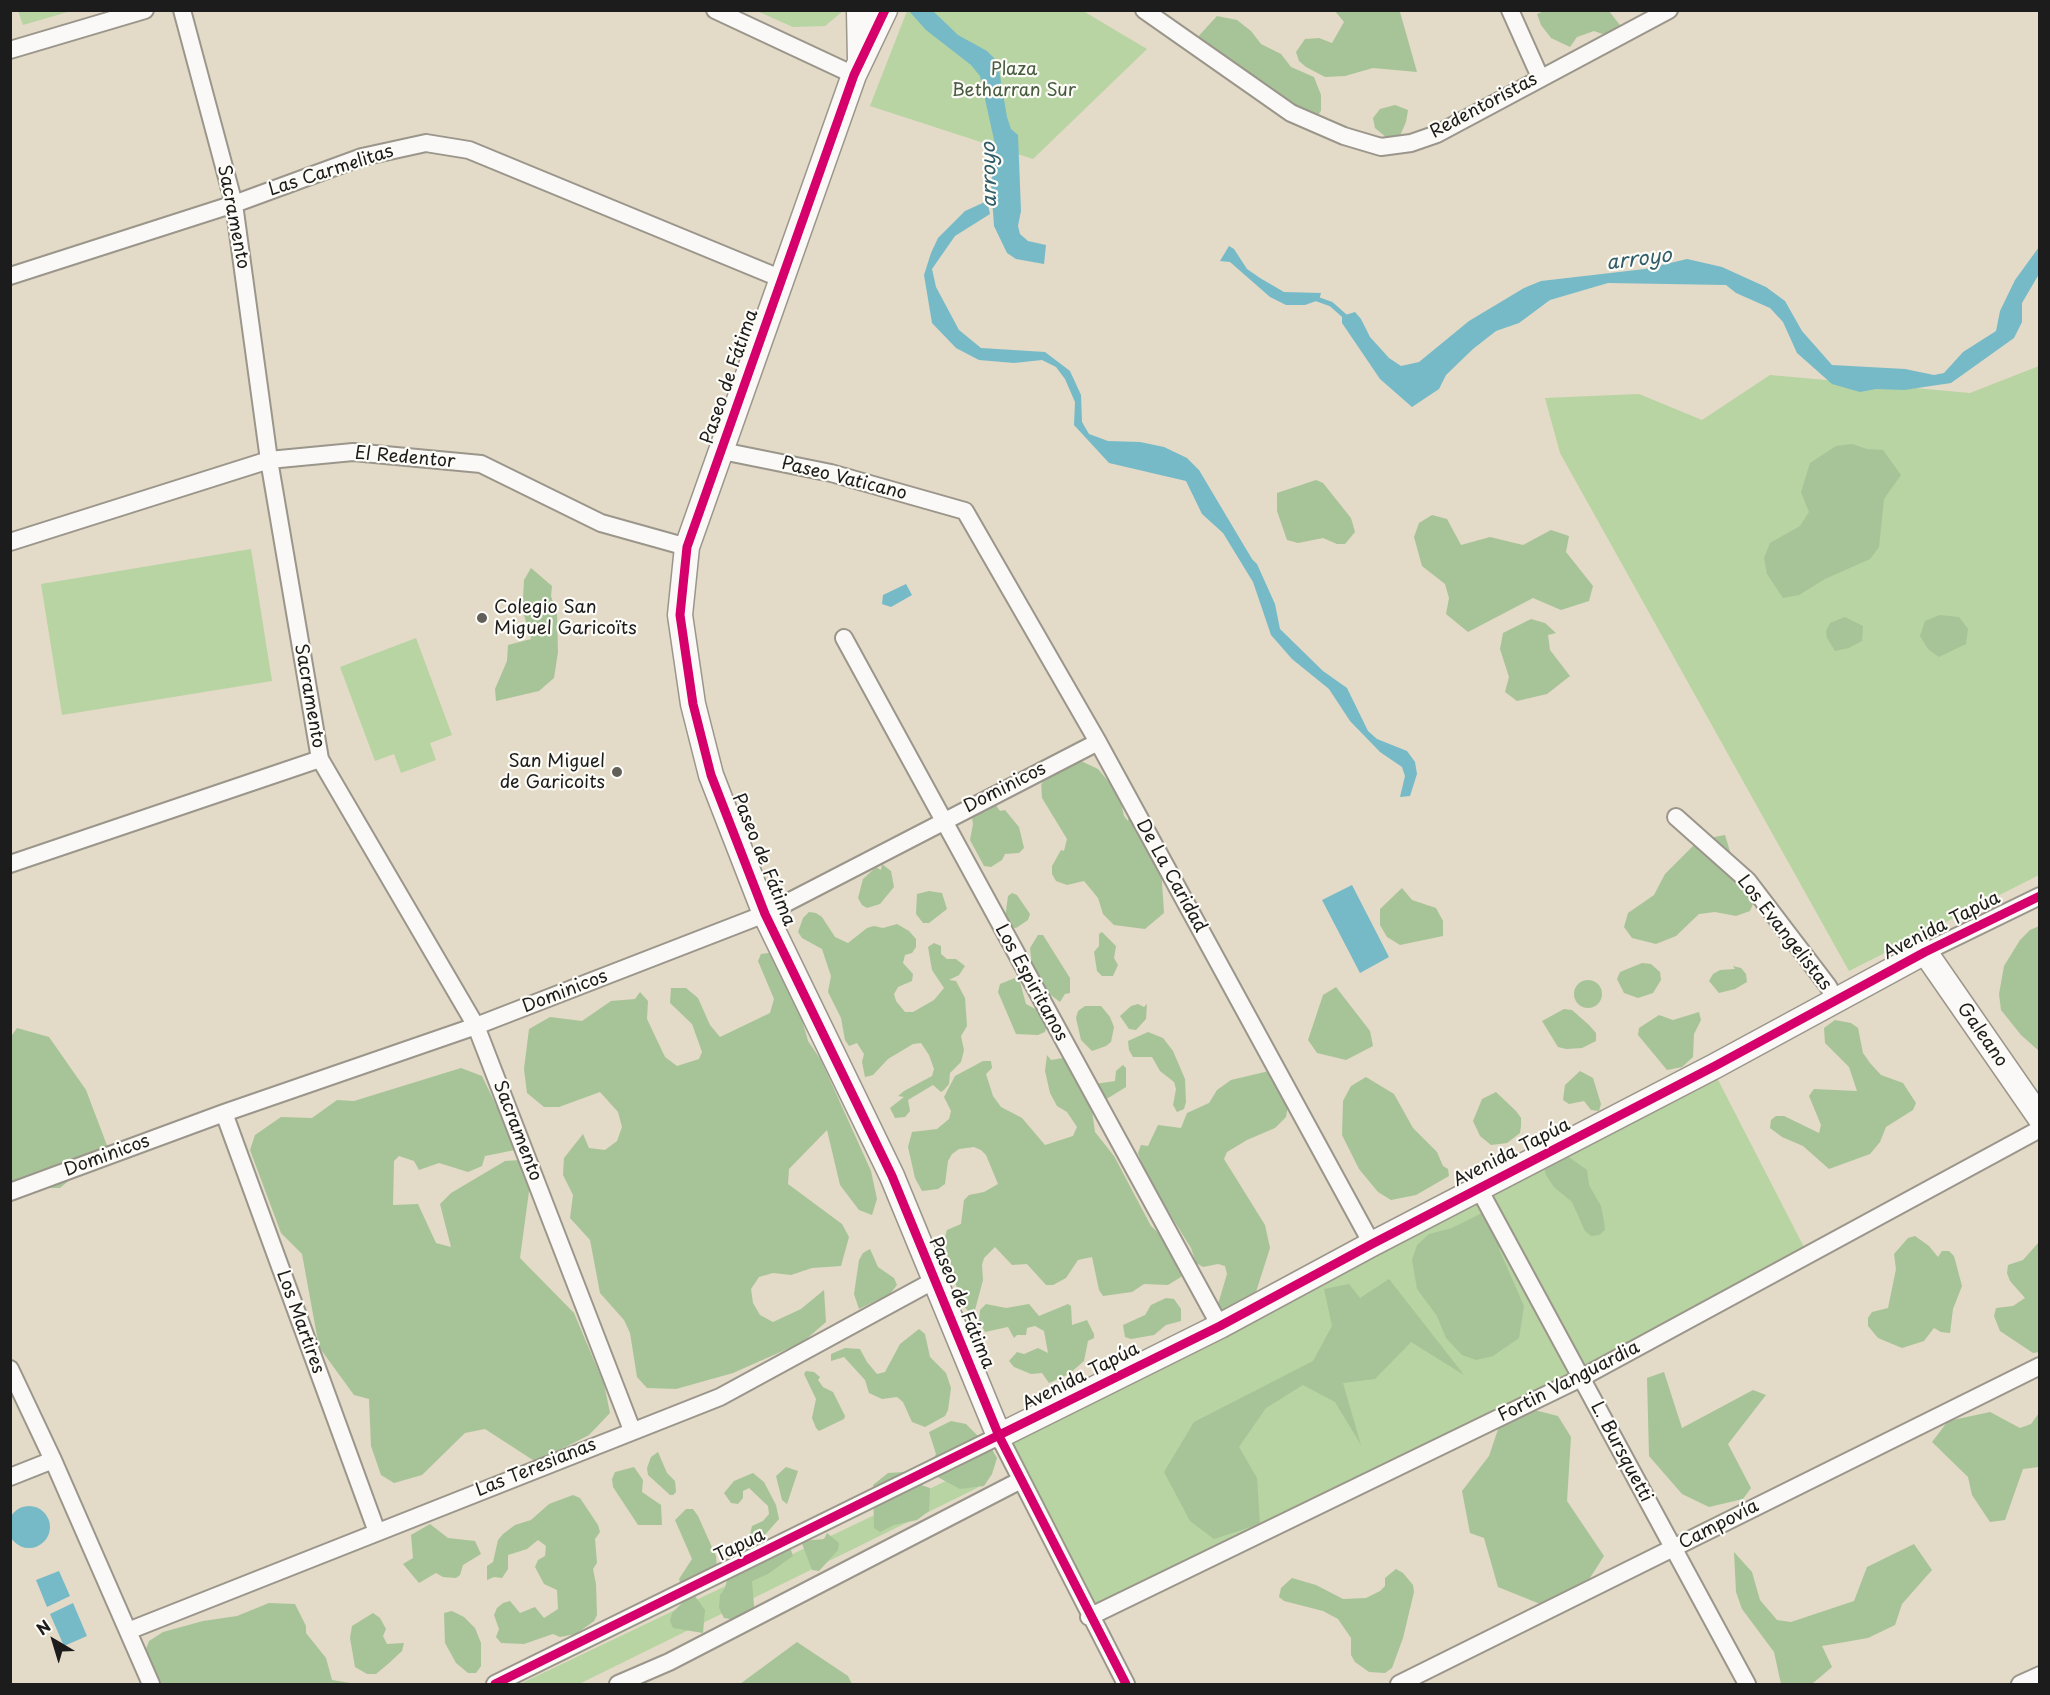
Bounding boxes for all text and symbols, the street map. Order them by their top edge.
park label: Plaza Betharran Sur [952,59,1076,101]
street label: Redentoristas [1427,69,1541,143]
street label: Las Carmelitas [266,141,396,201]
water label: arroyo [977,142,1003,208]
street label: Sacramento [212,163,254,271]
water label: arroyo [1605,244,1673,276]
street label: Paseo de Fátima [697,307,763,447]
street label: El Redentor [354,443,456,473]
street label: Paseo Vaticano [779,453,909,505]
place label: Colegio San Miguel Garicoïts [494,597,637,640]
marker: Colegio San Miguel Garicoïts [475,611,489,625]
street label: Sacramento [289,642,329,750]
place label: San Miguel de Garicoits [500,751,605,794]
street label: Dominicos [960,758,1050,818]
marker: San Miguel de Garicoits [610,765,624,779]
street label: Paseo de Fátima [727,790,799,930]
street label: De La Caridad [1131,816,1211,936]
street label: Los Evangelistas [1732,871,1836,995]
street label: Avenida Tapúa [1880,887,2004,965]
street label: Los Espiritanos [990,921,1072,1045]
street label: Dominicos [519,966,611,1018]
street label: Galeano [1952,999,2012,1071]
street label: Sacramento [488,1078,546,1184]
street label: Avenida Tapúa [1450,1114,1574,1192]
street label: Dominicos [61,1131,153,1181]
street label: Paseo de Fátima [923,1234,999,1372]
street label: Los Martires [271,1267,329,1377]
street label: Fortin Vanguardia [1495,1337,1643,1427]
street label: Avenida Tapúa [1019,1338,1143,1416]
street label: L. Bursquetti [1585,1398,1657,1506]
street label: Las Teresianas [472,1434,600,1502]
street label: Campovía [1675,1496,1763,1554]
street label: Tapua [711,1525,769,1567]
north arrow [24,1611,84,1671]
text: N [31,1613,55,1640]

